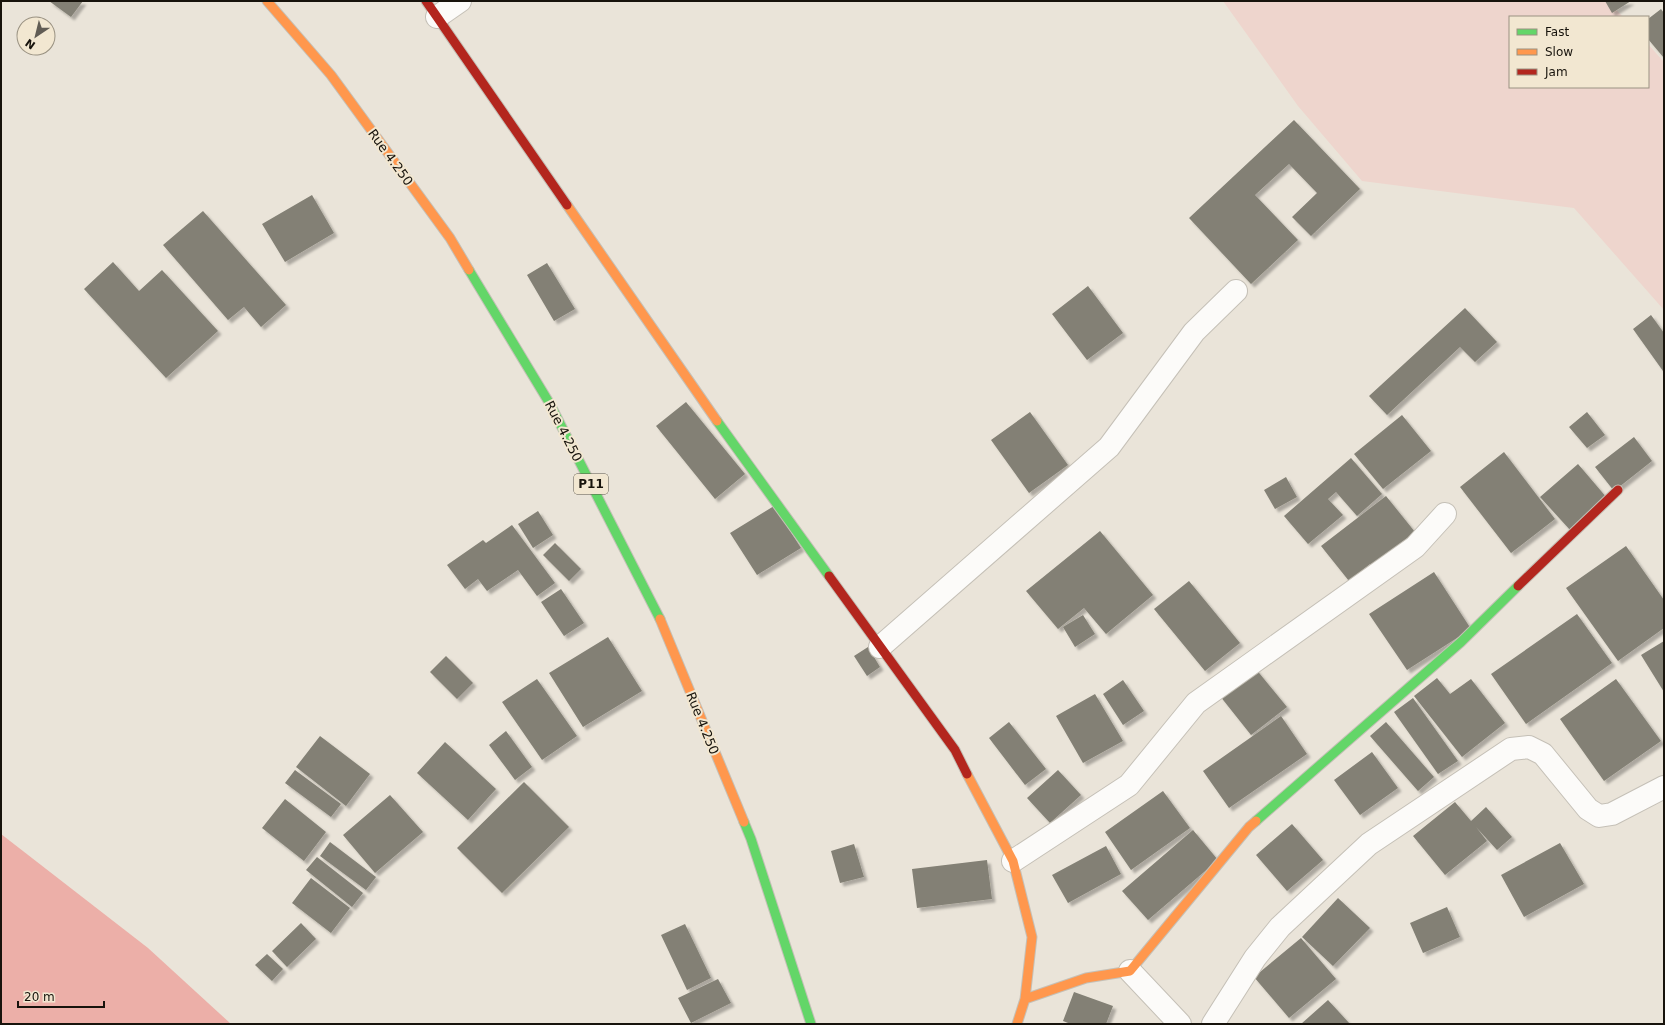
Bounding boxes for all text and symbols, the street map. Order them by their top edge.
north arrow [16,16,56,56]
legend [1509,16,1649,88]
text: Fast [1545,25,1569,39]
text: N [23,36,38,52]
text: Slow [1545,45,1573,59]
text: Jam [1544,65,1568,79]
street label: Rue 4.250 [365,126,416,188]
street label: Rue 4.250 [542,398,585,464]
road number: P11 [574,474,608,494]
street label: Rue 4.250 [683,690,722,757]
scale bar [18,983,104,1009]
text: 20 m [24,990,55,1004]

